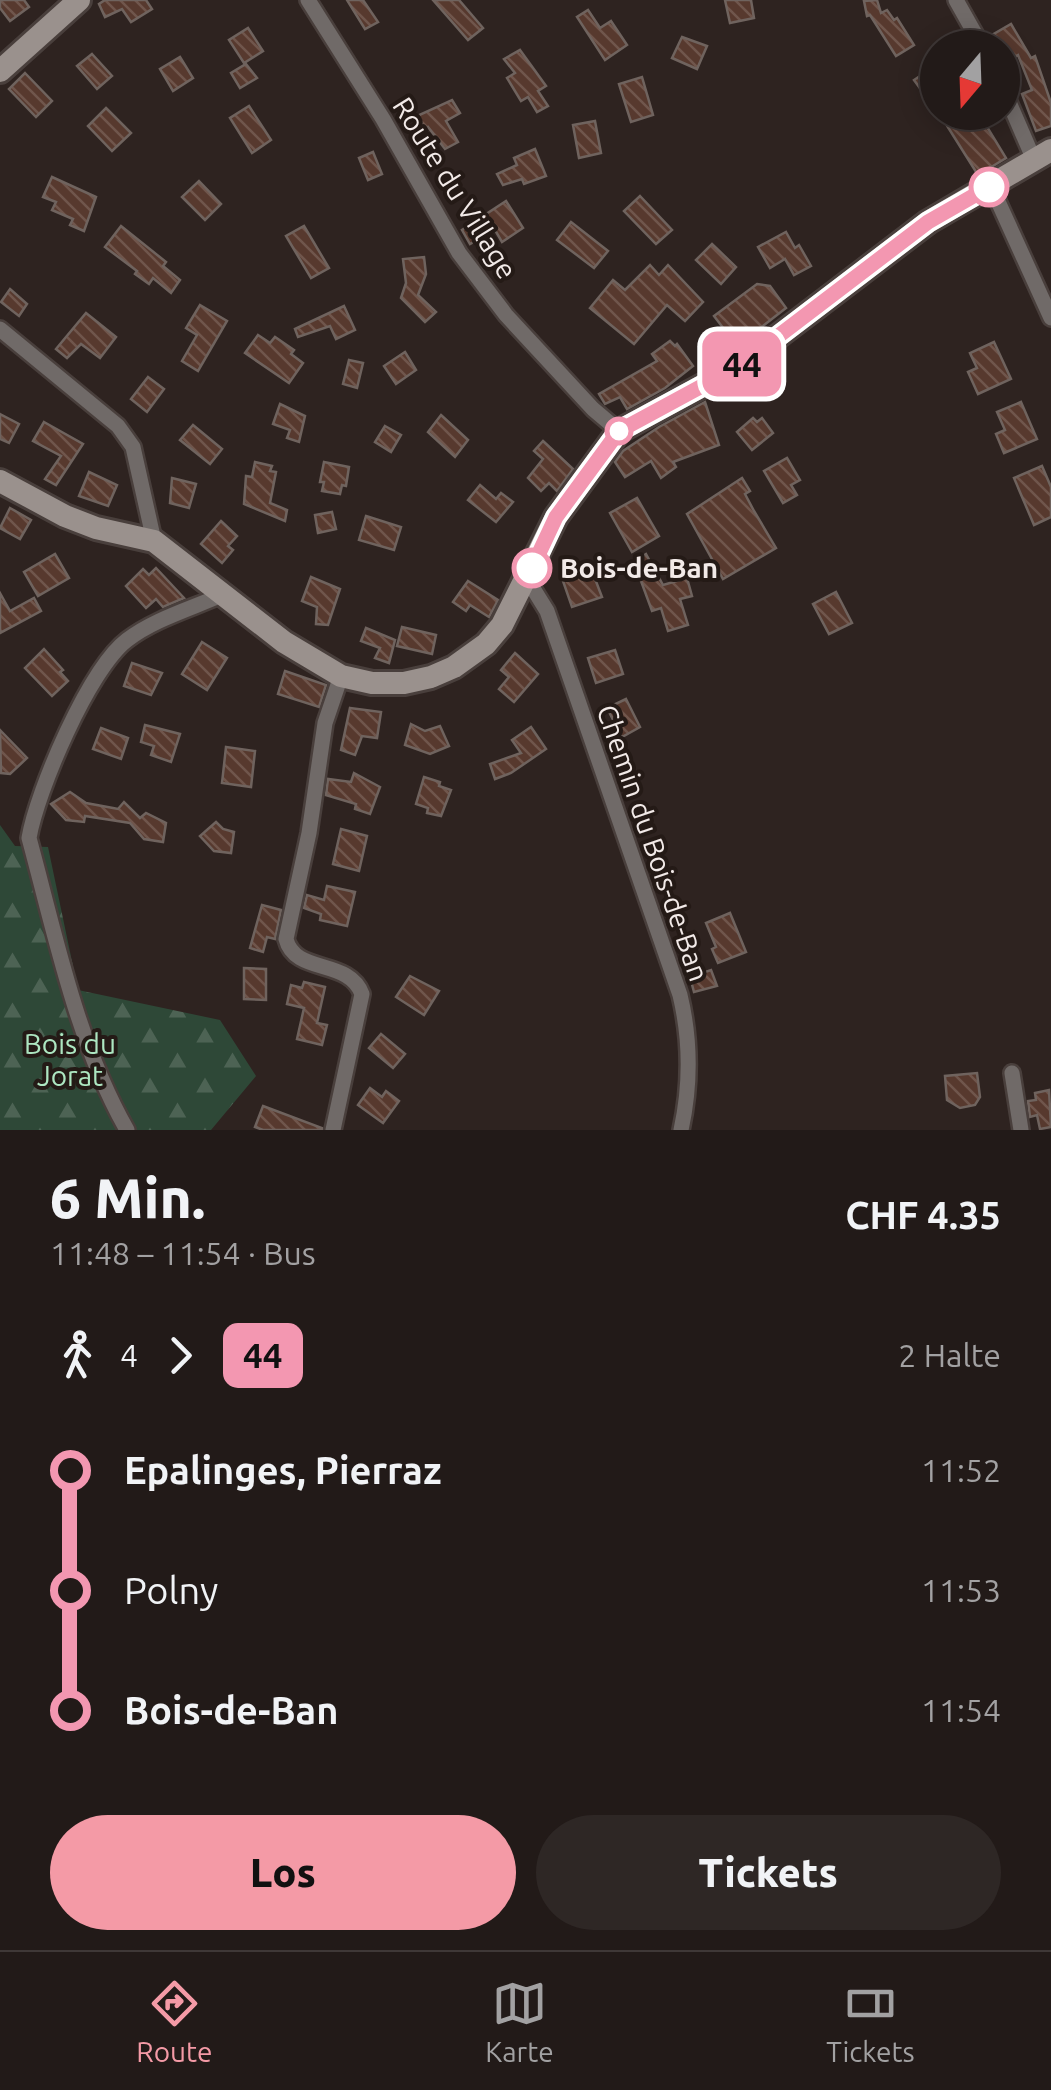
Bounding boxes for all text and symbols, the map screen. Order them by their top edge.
north arrow [920,30,1020,130]
map controls [920,30,1020,130]
street label: Route du Village [387,92,524,284]
unlabelled marker [970,168,1008,206]
line badge: 44 [697,332,787,396]
text: 44 [722,344,762,384]
unlabelled marker [606,418,632,444]
marker: Bois-de-Ban [513,549,551,587]
place label: Bois-de-Ban [560,552,718,583]
street label: Chemin du Bois-de-Ban [592,701,715,985]
park label: Bois du Jorat [24,1028,116,1091]
text: 6 Min. [50,1167,205,1228]
text: CHF 4.35 [845,1194,1001,1236]
text: 11:48 – 11:54 · Bus [50,1235,316,1271]
icon: walk [50,1328,105,1383]
icon: forward [153,1328,208,1383]
text: 44 [243,1335,283,1375]
text: 4 [120,1337,138,1373]
text: 2 Halte [898,1337,1001,1373]
text: Epalinges, Pierraz [124,1449,442,1491]
text: 11:52 [921,1452,1001,1488]
text: Polny [124,1569,218,1611]
text: 11:53 [921,1572,1001,1608]
text: Bois-de-Ban [124,1689,338,1731]
text: 11:54 [921,1692,1001,1728]
button: Los [50,1815,516,1930]
button: Tickets [536,1815,1001,1930]
tab: Route [136,1976,213,2067]
tab: Karte [485,1976,554,2067]
tab: Tickets [826,1976,915,2067]

